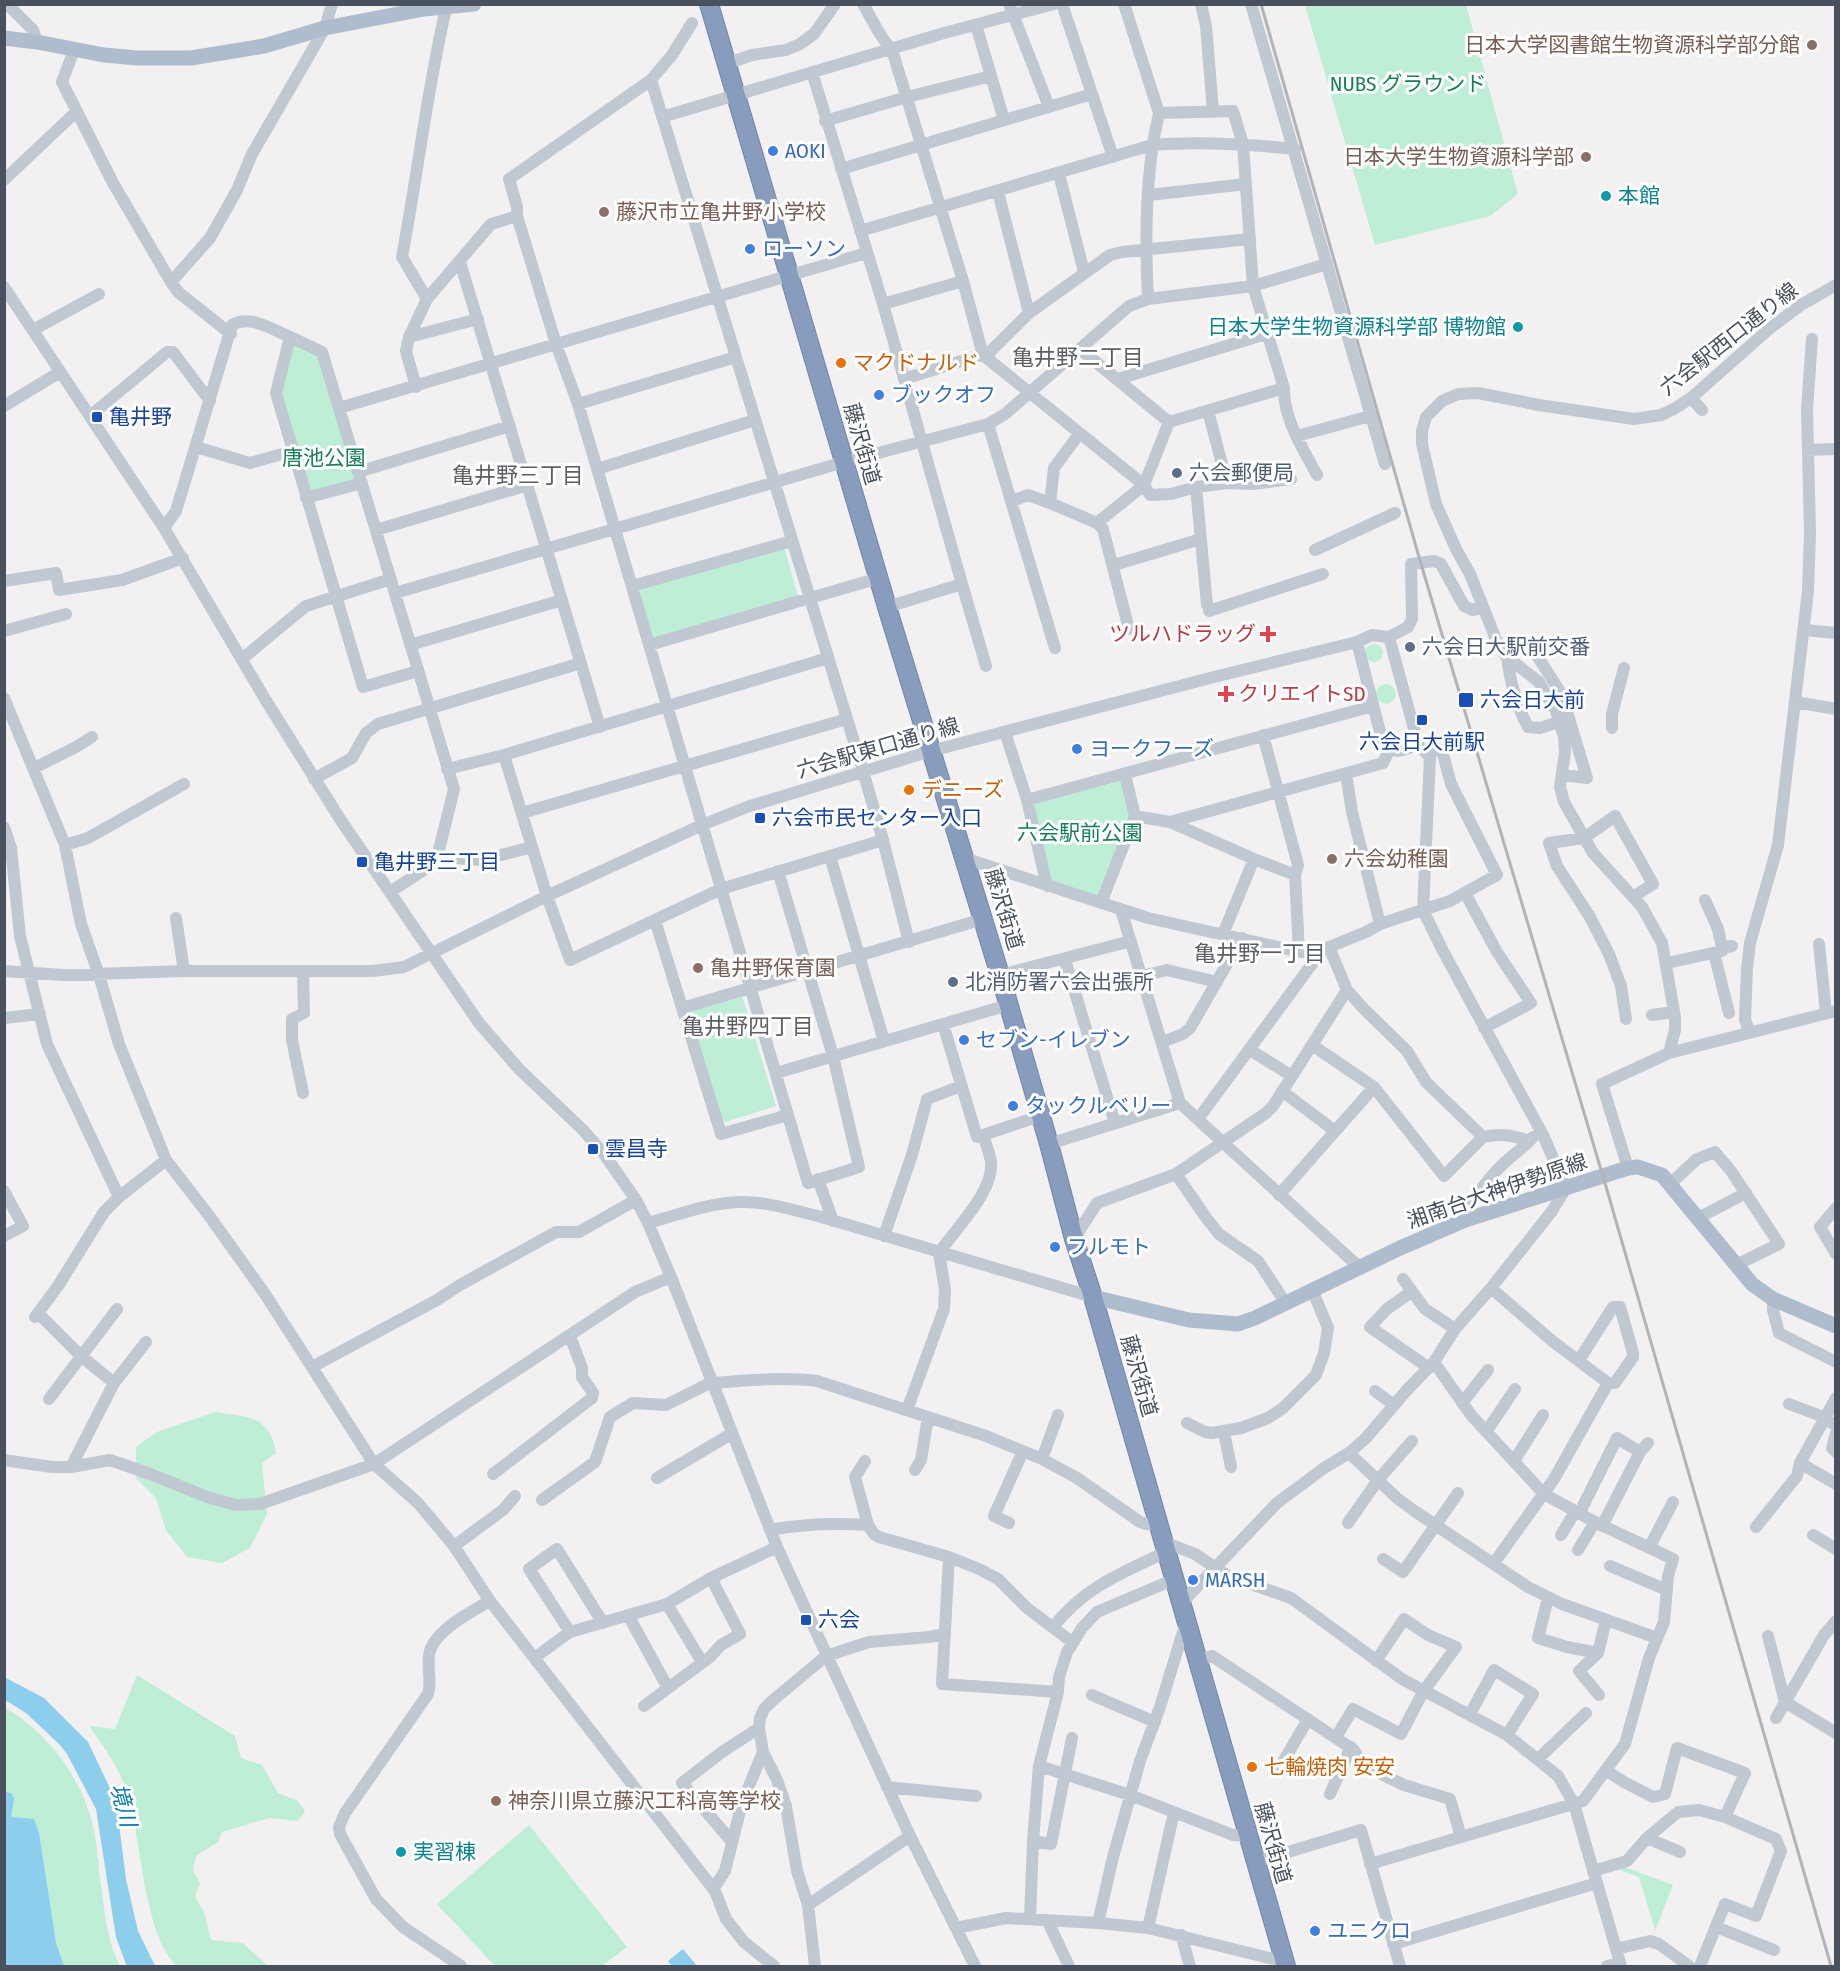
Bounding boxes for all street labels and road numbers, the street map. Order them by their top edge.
street label: 六会駅西口通り線 [1655,277,1803,401]
street label: 藤沢街道 [838,400,886,488]
street label: 六会駅東口通り線 [794,712,962,784]
street label: 藤沢街道 [979,865,1029,953]
street label: 湘南台大神伊勢原線 [1403,1148,1591,1234]
street label: 藤沢街道 [1115,1332,1163,1420]
street label: 藤沢街道 [1249,1799,1297,1887]

